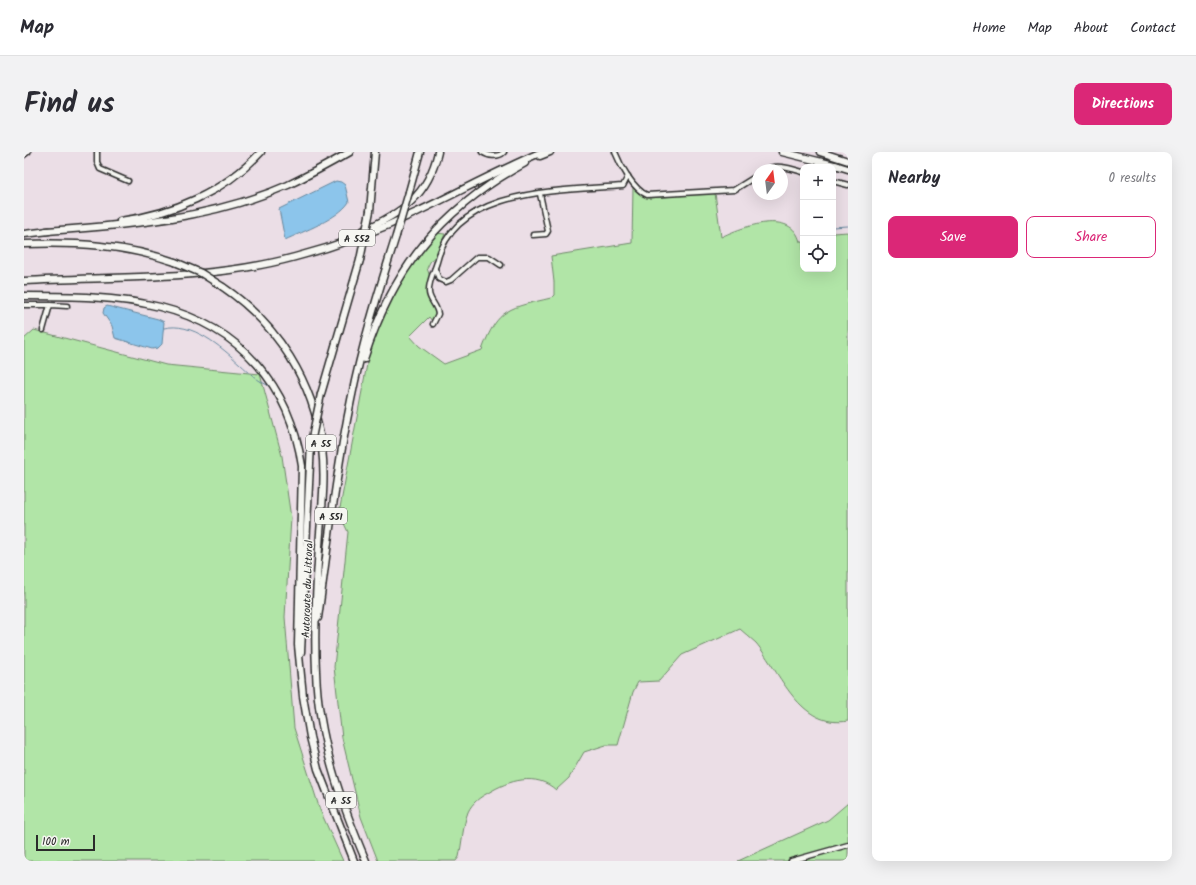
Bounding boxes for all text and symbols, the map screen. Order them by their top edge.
text: Map [20,13,54,43]
text: Home [972,17,1006,39]
text: Map [1028,17,1052,39]
text: About [1074,17,1108,39]
text: Contact [1130,17,1176,39]
text: Find us [24,82,115,127]
button: Directions [1074,83,1172,125]
north arrow [752,164,788,200]
map controls [800,164,836,272]
button: + [800,164,836,200]
text: Nearby [888,165,940,192]
text: 0 results [1109,168,1156,189]
button: − [800,200,836,236]
button: Save [888,216,1018,258]
button: Share [1026,216,1156,258]
road number: A 552 [339,230,375,246]
button: locate [800,236,836,272]
road number: A 55 [306,435,336,451]
road number: A 551 [315,508,347,524]
street label: Autoroute du Littoral [297,540,319,638]
road number: A 55 [326,792,356,808]
scale bar [36,833,95,852]
text: 100 m [42,833,70,851]

